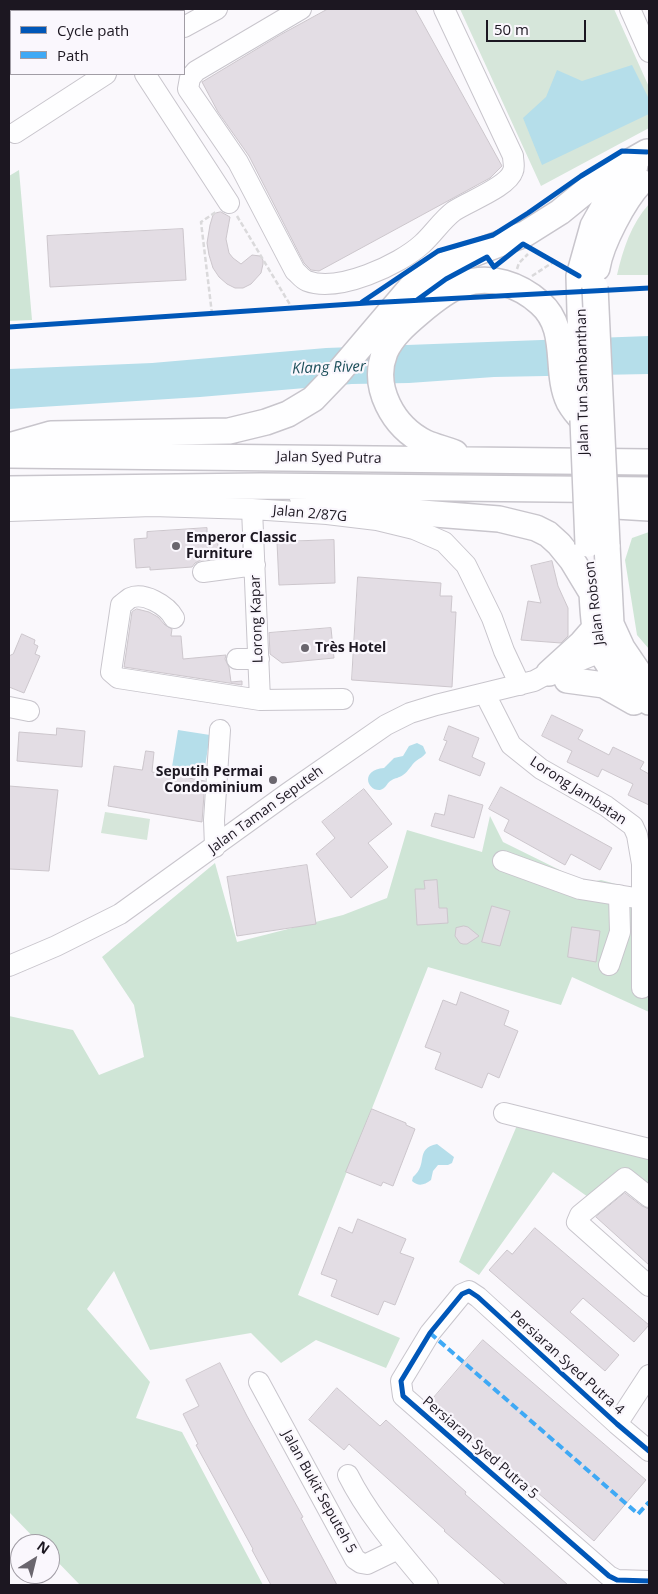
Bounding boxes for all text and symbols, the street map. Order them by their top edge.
legend [10,10,185,75]
scale bar [488,10,588,42]
text: 50 m [494,19,529,39]
text: Cycle path [57,20,129,40]
text: Path [57,45,89,65]
street label: Jalan Tun Sambanthan [573,308,593,456]
water label: Klang River [292,358,366,378]
street label: Jalan Syed Putra [276,449,382,467]
street label: Jalan 2/87G [272,502,348,526]
place label: Emperor Classic Furniture [186,530,297,562]
marker: Emperor Classic Furniture [170,540,182,552]
street label: Jalan Robson [582,560,608,646]
street label: Lorong Kapar [247,575,267,663]
place label: Très Hotel [315,640,386,656]
marker: Très Hotel [299,642,311,654]
street label: Lorong Jambatan [527,753,629,829]
street label: Jalan Taman Seputeh [205,763,327,857]
place label: Seputih Permai Condominium [156,764,263,796]
marker: Seputih Permai Condominium [267,774,279,786]
street label: Persiaran Syed Putra 4 [507,1307,627,1419]
street label: Persiaran Syed Putra 5 [419,1393,541,1503]
street label: Jalan Bukit Seputeh 5 [278,1428,360,1556]
north arrow [10,1534,60,1584]
text: N [33,1536,54,1558]

